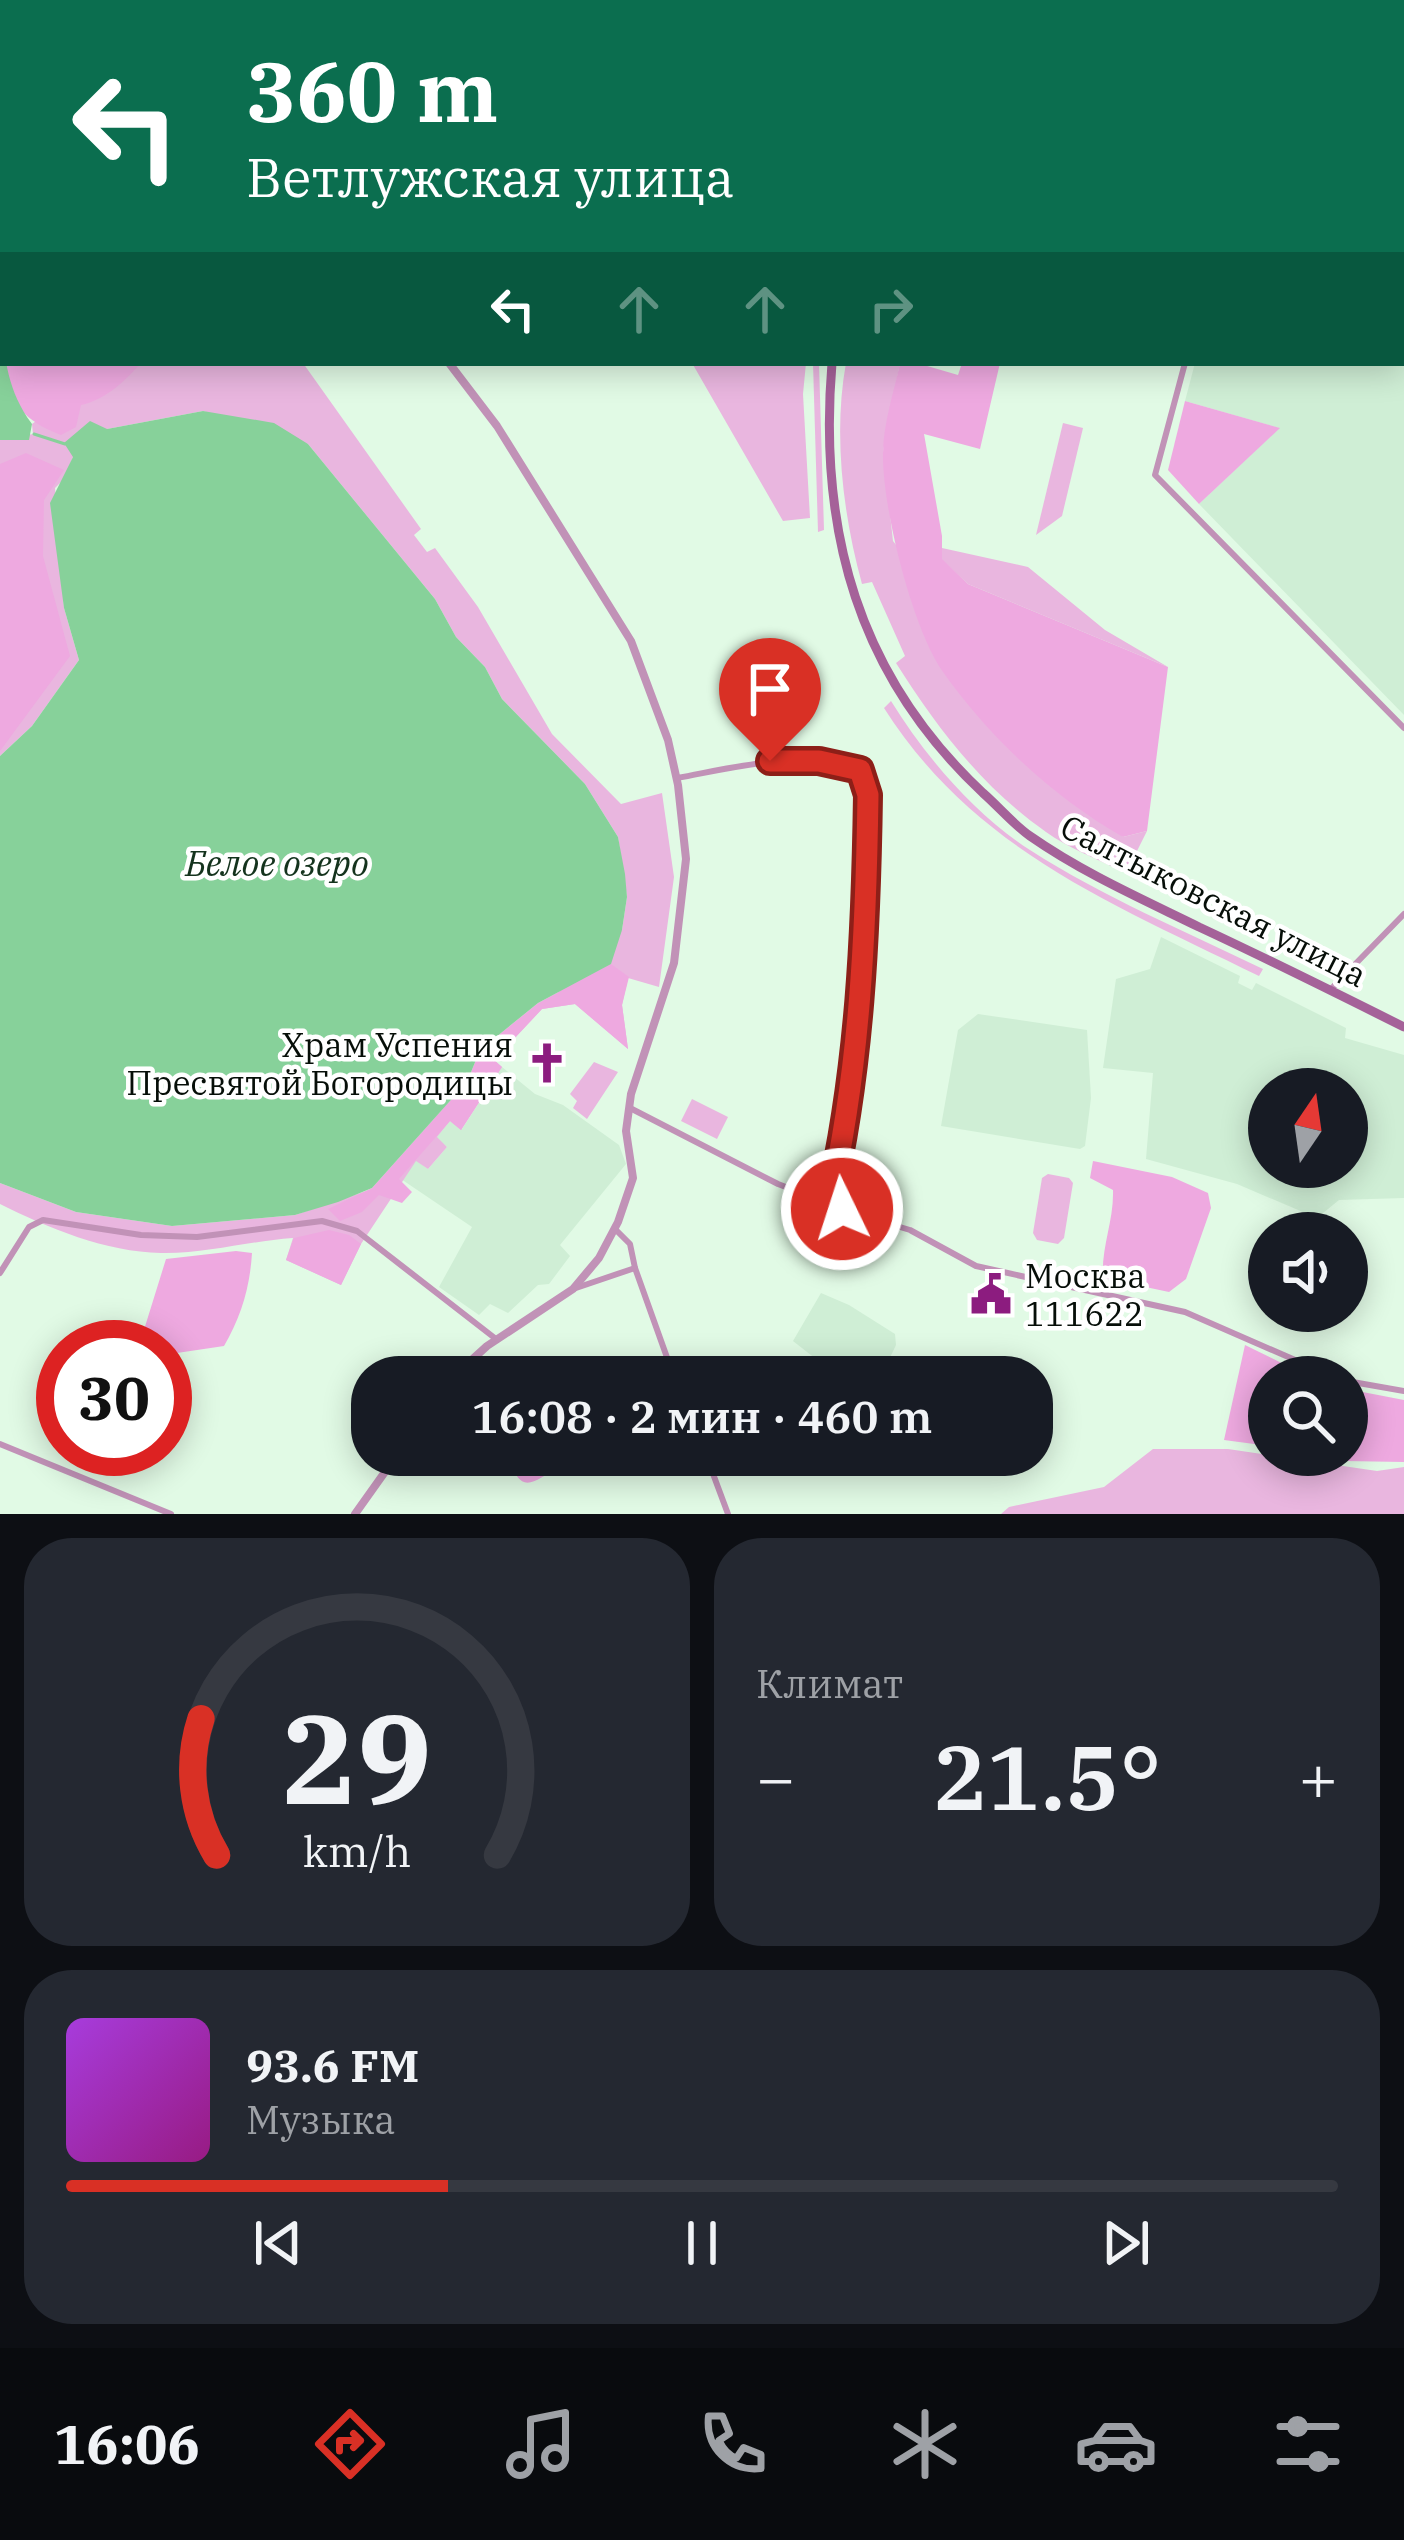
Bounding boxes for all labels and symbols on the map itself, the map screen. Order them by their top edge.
pin [719,638,821,761]
street label: Салтыковская улица [1054,804,1374,996]
water label: Белое озеро [184,839,369,886]
place label: Храм Успения Пресвятой Богородицы [126,1023,513,1104]
church icon: Храм Успения Пресвятой Богородицы [524,1040,570,1086]
north arrow [1248,1068,1368,1188]
position arrow [779,1146,905,1272]
place label: Москва 111622 [1025,1254,1146,1335]
public building icon: Москва 111622 [968,1271,1014,1317]
speed limit sign: 30 [36,1320,192,1476]

